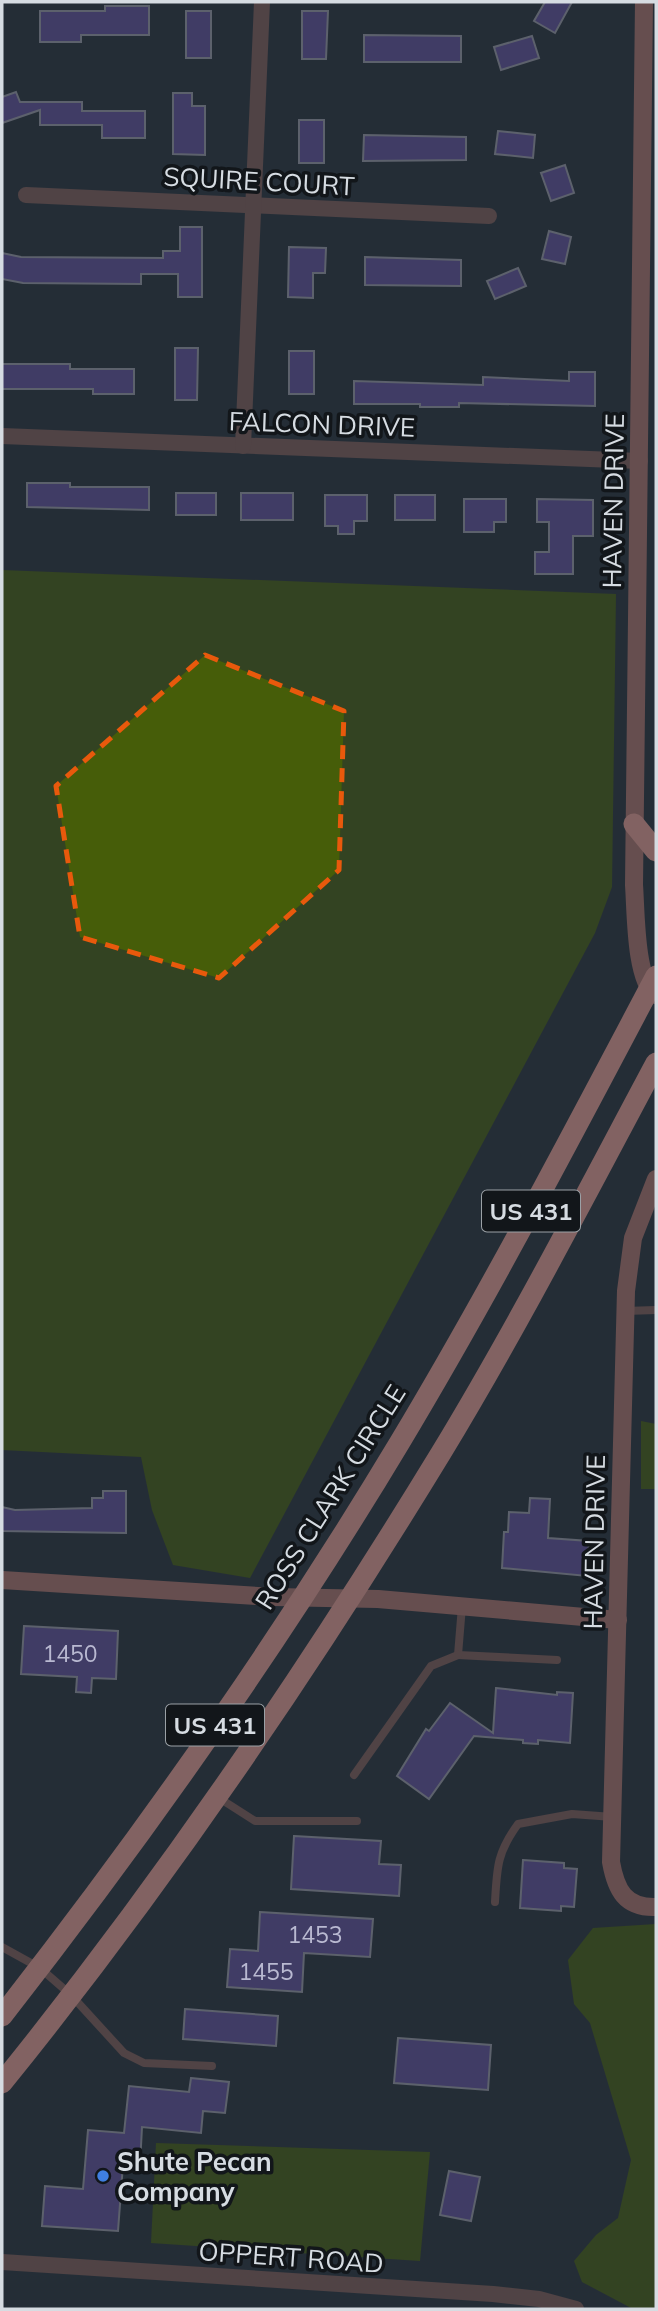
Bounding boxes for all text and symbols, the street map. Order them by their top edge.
street label: SQUIRE COURT [163,160,356,203]
street label: FALCON DRIVE [228,404,416,444]
street label: HAVEN DRIVE [595,413,631,589]
road number: US 431 [482,1190,580,1232]
street label: ROSS CLARK CIRCLE [248,1379,412,1615]
street label: HAVEN DRIVE [576,1454,612,1630]
house number: 1450 [42,1639,98,1668]
road number: US 431 [166,1704,264,1745]
house number: 1453 [287,1920,343,1949]
house number: 1455 [238,1957,294,1986]
place label: Shute Pecan Company [117,2145,272,2208]
marker: Shute Pecan Company [95,2168,111,2184]
street label: OPPERT ROAD [197,2234,385,2280]

